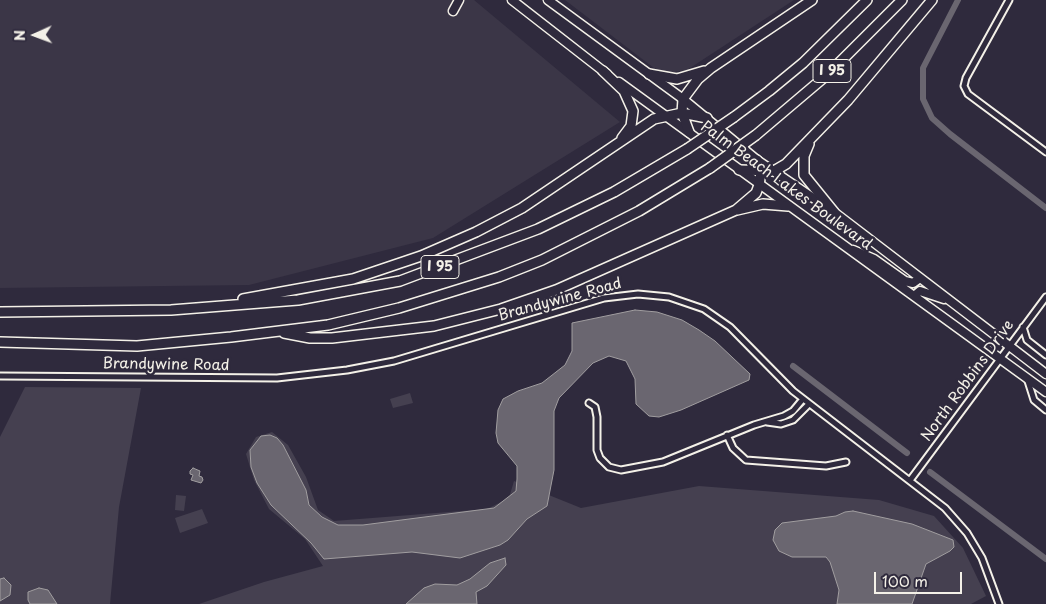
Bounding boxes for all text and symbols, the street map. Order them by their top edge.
north arrow [10,10,60,60]
text: N [9,30,30,41]
road number: I 95 [813,59,851,82]
street label: Palm Beach Lakes Boulevard [697,118,875,254]
road number: I 95 [421,256,459,278]
street label: Brandywine Road [496,275,624,325]
street label: North Robbins Drive [918,317,1018,445]
street label: Brandywine Road [102,355,230,375]
scale bar [876,562,964,594]
text: 100 m [882,569,928,592]

